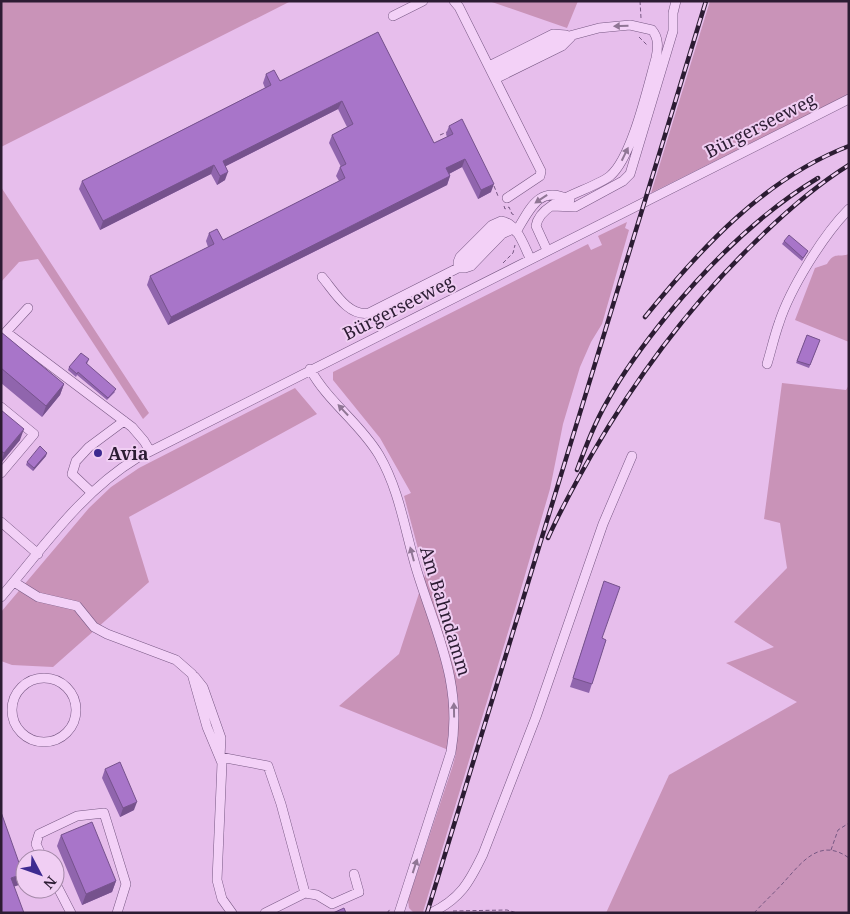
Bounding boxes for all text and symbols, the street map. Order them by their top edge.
one-way arrow [613,22,629,30]
street label: Bürgerseeweg [700,87,820,163]
one-way arrow [622,147,630,161]
one-way arrow [534,195,548,204]
street label: Bürgerseeweg [338,269,458,345]
one-way arrow [337,404,349,416]
place label: Avia [108,441,149,465]
marker: Avia [92,447,104,459]
street label: Am Bahndamm [415,543,477,679]
one-way arrow [408,546,416,561]
one-way arrow [450,702,458,718]
north arrow [15,849,65,899]
one-way arrow [411,859,419,874]
text: N [39,872,61,893]

